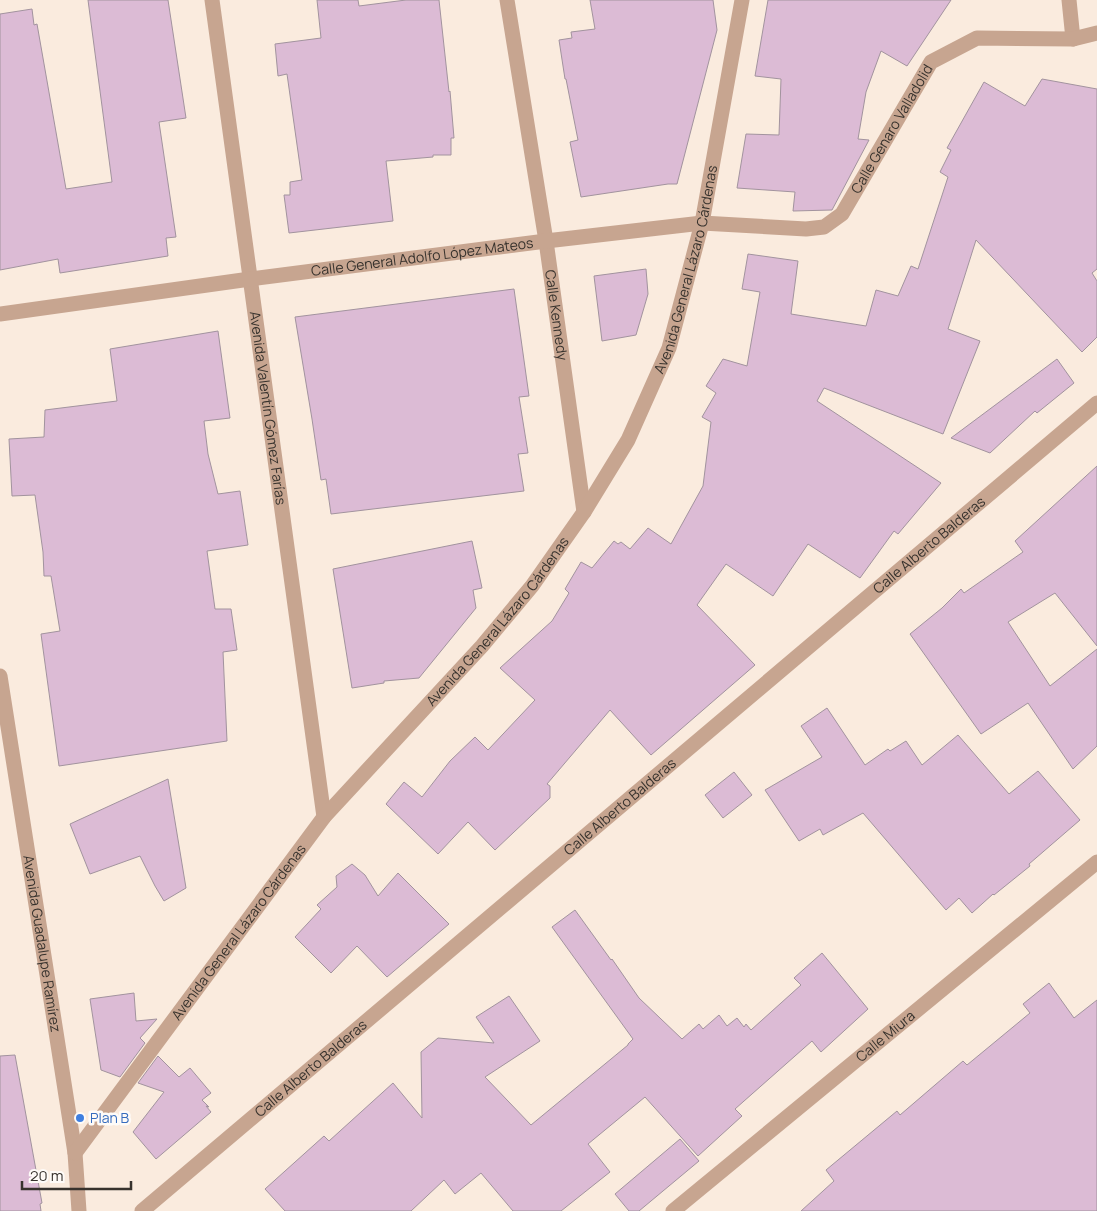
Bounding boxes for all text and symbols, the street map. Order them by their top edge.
street label: Calle Genaro Valladolid [846,61,937,197]
street label: Avenida General Lázaro Cárdenas [649,164,721,376]
street label: Calle General Adolfo López Mateos [310,233,534,280]
street label: Calle Kennedy [541,268,573,362]
street label: Avenida Valentín Gómez Farías [246,310,291,506]
street label: Calle Alberto Balderas [869,492,989,598]
street label: Avenida General Lázaro Cárdenas [421,533,573,710]
street label: Calle Alberto Balderas [559,753,680,859]
street label: Avenida General Lázaro Cárdenas [167,840,310,1024]
street label: Avenida Guadalupe Ramírez [19,854,66,1033]
street label: Calle Miura [851,1006,919,1066]
street label: Calle Alberto Balderas [250,1015,371,1121]
place label: Plan B [90,1108,130,1127]
marker: Plan B [74,1112,86,1124]
scale bar [22,1158,131,1190]
text: 20 m [30,1165,63,1186]

